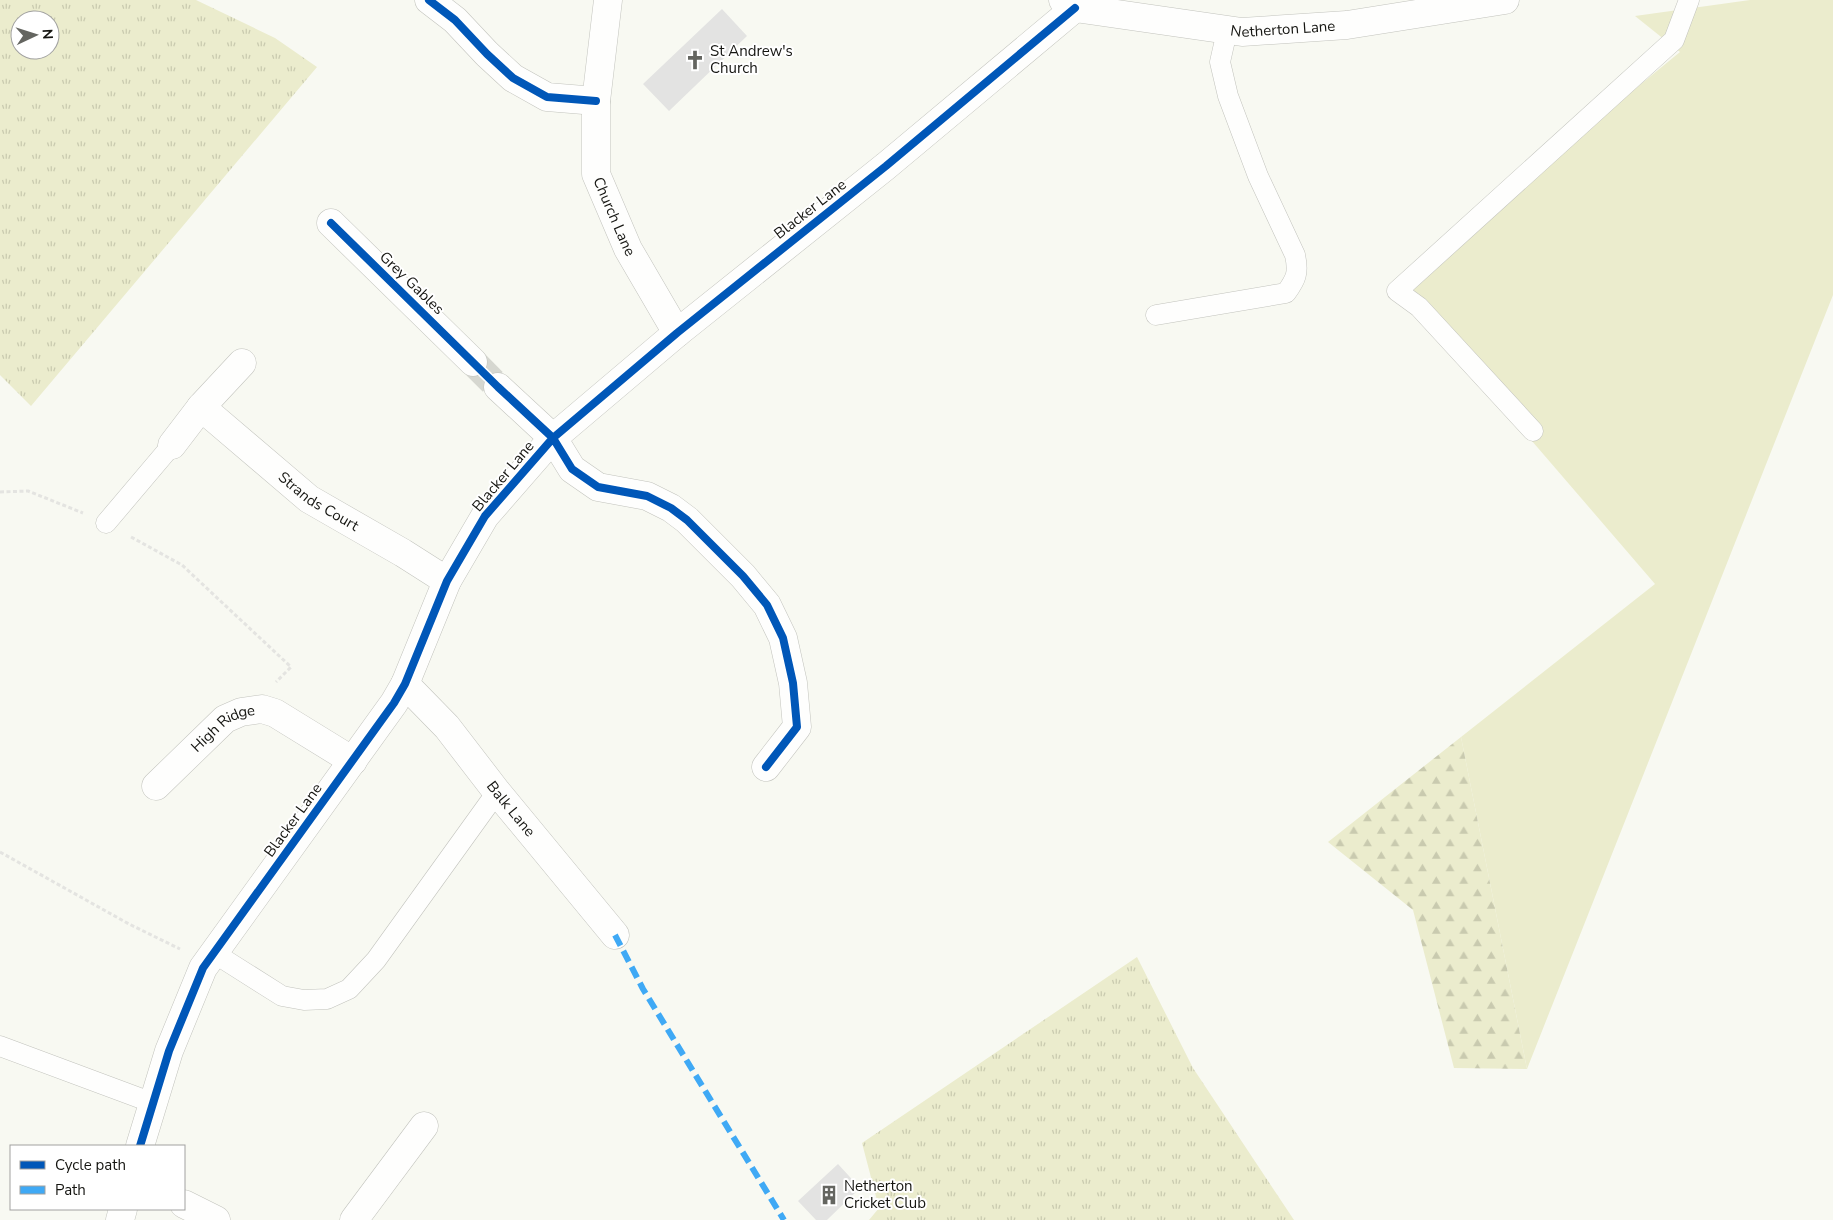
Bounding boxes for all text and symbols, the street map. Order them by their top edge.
north arrow [10,10,60,60]
street label: Netherton Lane [1229,16,1336,42]
text: N [38,28,57,40]
place label: St Andrew's Church [710,41,793,78]
church icon: St Andrew's Church [684,49,706,71]
street label: Church Lane [588,174,640,260]
street label: Blacker Lane [770,174,850,244]
street label: Grey Gables [375,247,449,319]
street label: Blacker Lane [468,436,538,516]
street label: Strands Court [274,467,363,536]
street label: High Ridge [187,700,256,757]
street label: Balk Lane [482,777,540,841]
street label: Blacker Lane [259,779,327,861]
legend [10,1145,185,1210]
text: Cycle path [55,1155,126,1175]
place label: Netherton Cricket Club [844,1176,926,1213]
text: Path [55,1180,86,1200]
building icon: Netherton Cricket Club [818,1184,840,1206]

